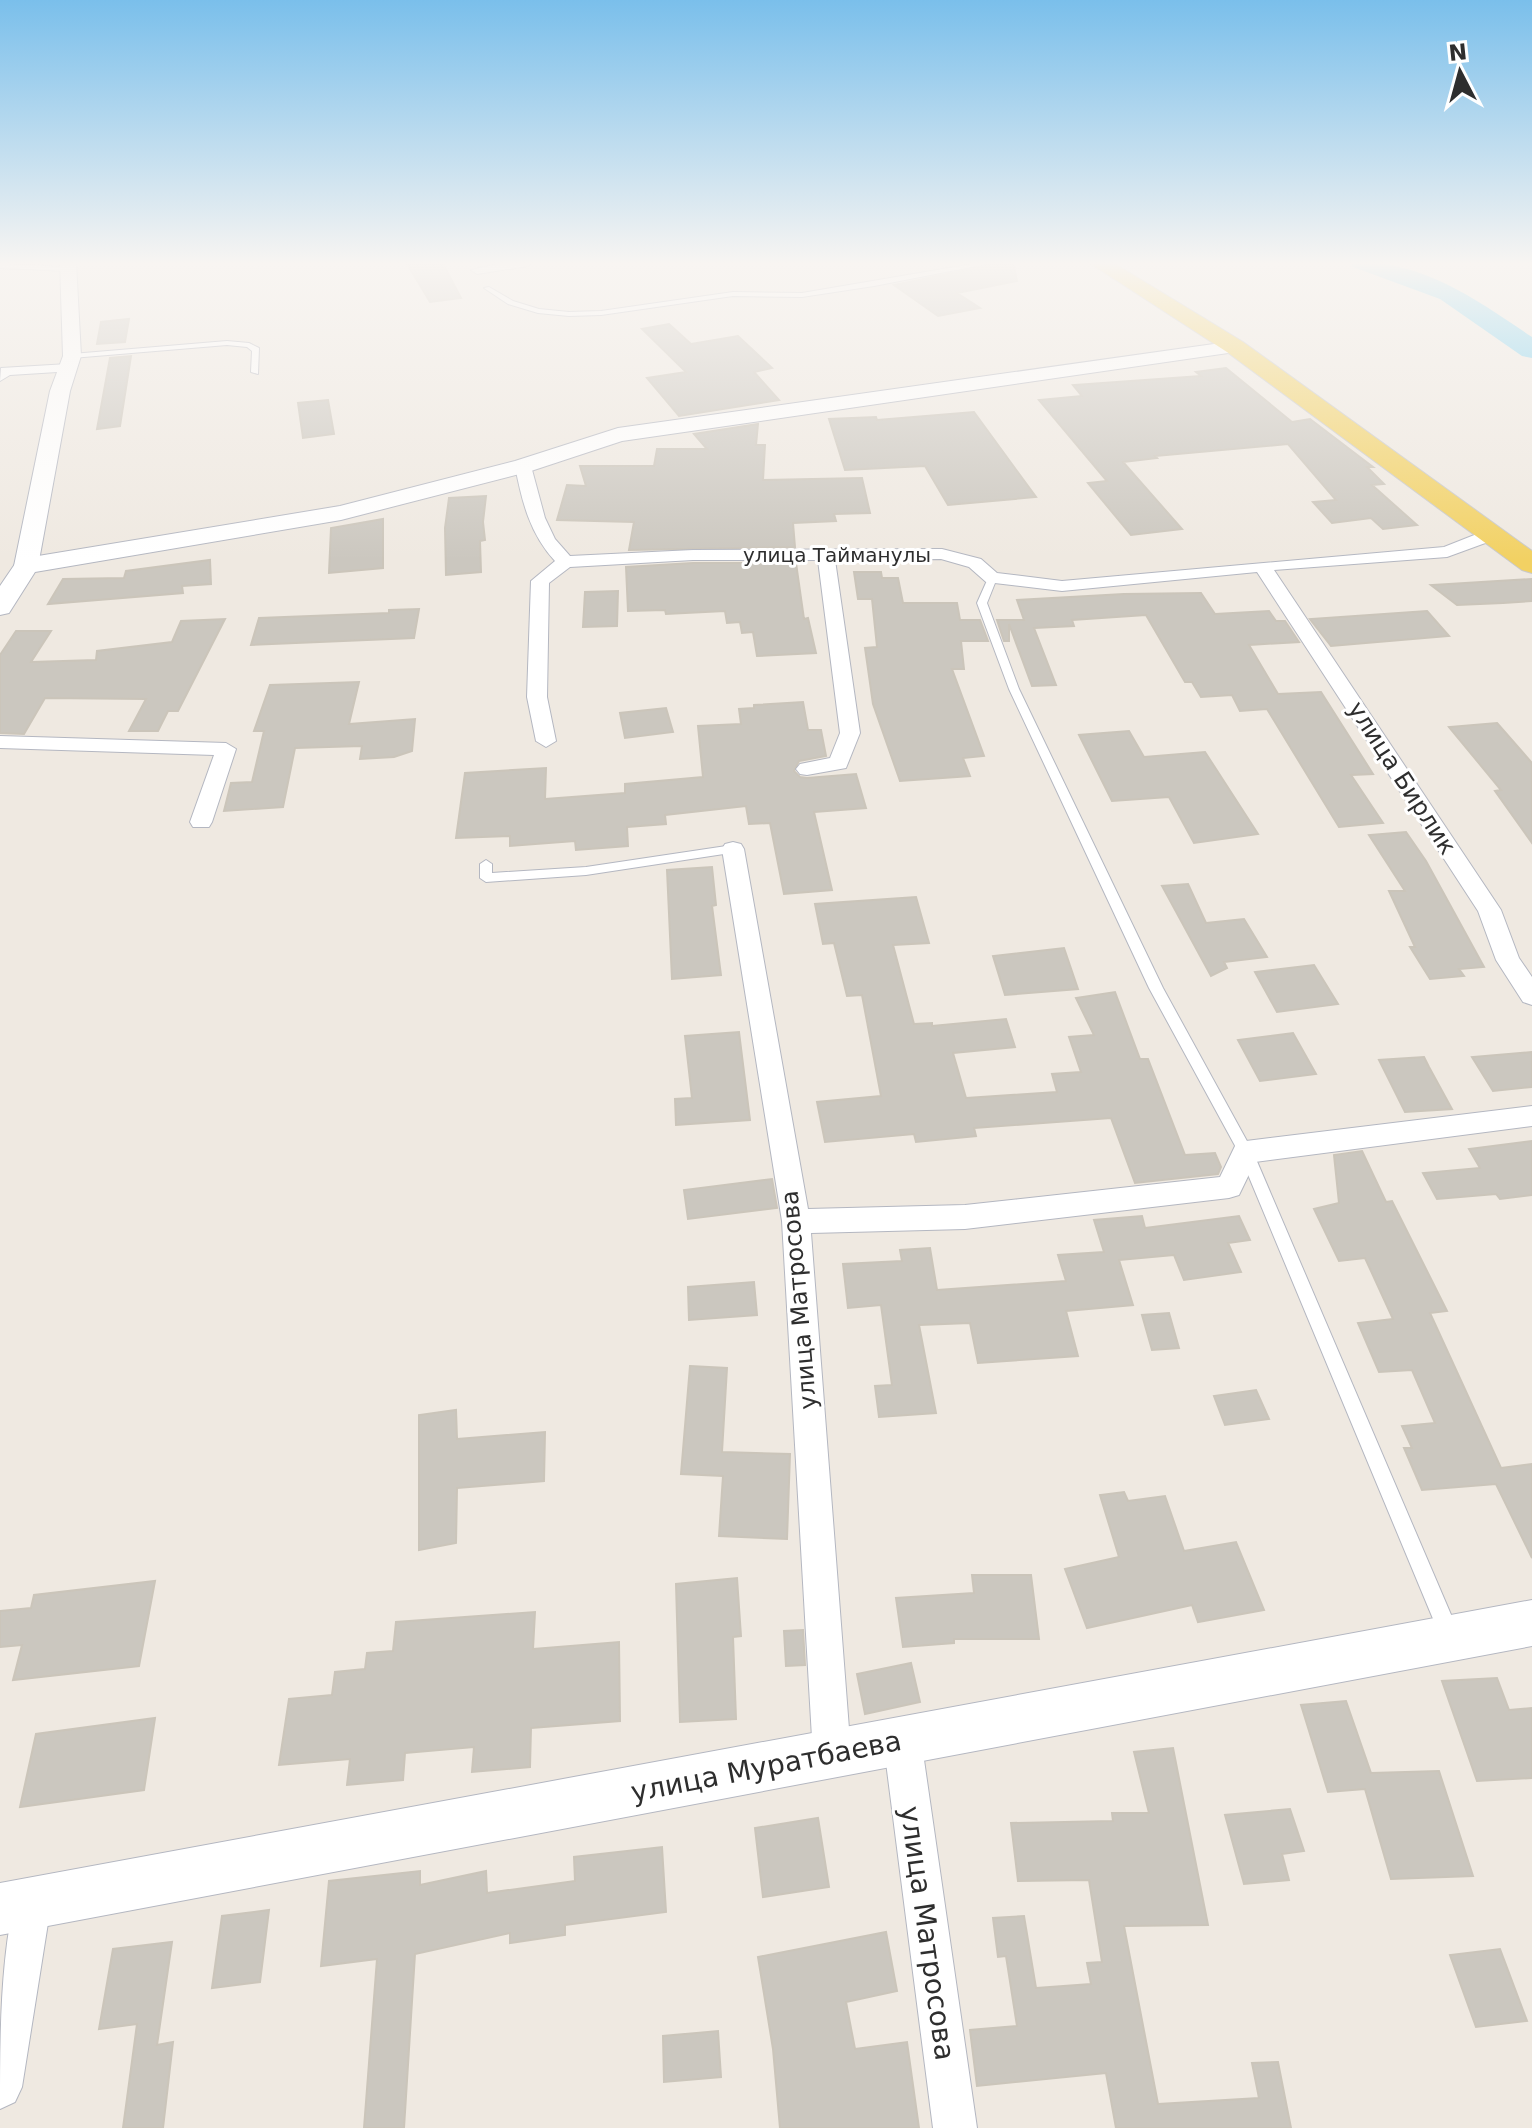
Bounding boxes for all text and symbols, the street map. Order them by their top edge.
north arrow [1420,32,1500,112]
text: N [1447,39,1468,66]
street label: улица Тайманулы [743,543,931,567]
street label: улица Бирлик [1342,696,1462,860]
street label: улица Матросова [775,1189,823,1411]
street label: улица Муратбаева [628,1724,904,1809]
street label: улица Матросова [893,1804,962,2062]

